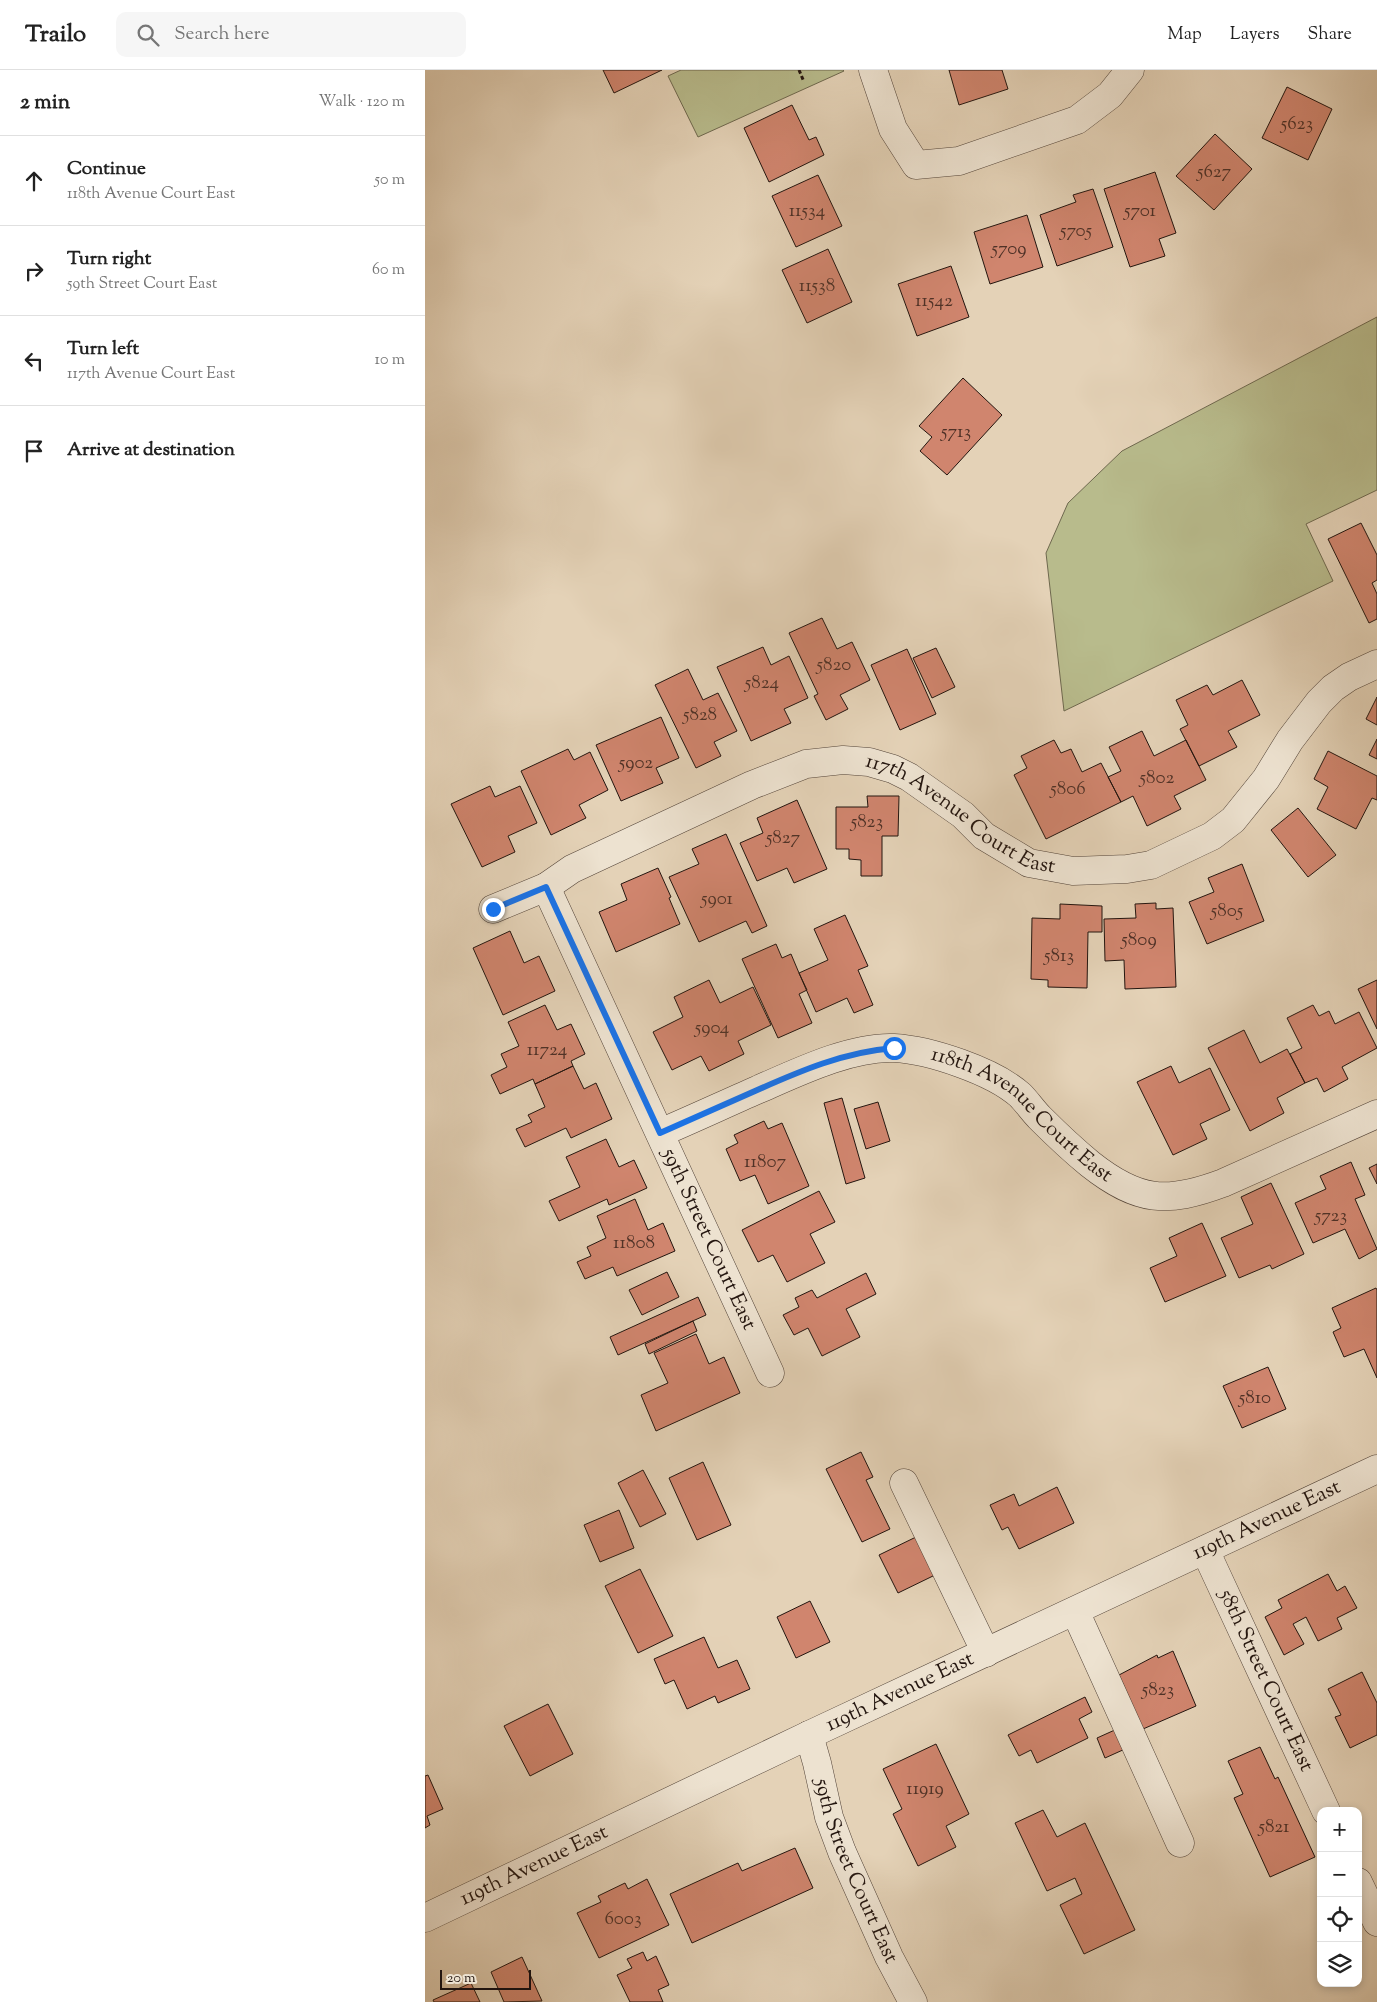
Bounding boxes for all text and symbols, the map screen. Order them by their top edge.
search box [116,12,466,57]
text: Trailo [25,18,86,52]
icon: search [134,21,162,49]
text: Search here [174,21,270,48]
text: Map [1167,22,1202,48]
text: Layers [1230,22,1280,48]
text: Share [1308,22,1352,48]
text: 2 min [20,88,70,118]
text: Walk · 120 m [319,91,405,114]
house number: 5623 [1280,111,1313,138]
text: Continue [67,156,146,183]
house number: 5627 [1196,159,1232,186]
icon: ahead [20,167,48,195]
text: 50 m [374,169,405,192]
text: 118th Avenue Court East [67,183,235,206]
house number: 11534 [789,198,826,225]
house number: 5701 [1123,198,1157,225]
house number: 5705 [1059,218,1093,245]
house number: 5709 [991,236,1026,263]
text: Turn right [67,246,151,273]
icon: right [20,257,48,285]
text: 60 m [372,259,405,282]
text: 59th Street Court East [67,273,217,296]
house number: 11538 [799,273,835,300]
house number: 11542 [915,288,953,315]
text: Turn left [67,336,139,363]
icon: left [20,347,48,375]
text: 10 m [375,349,405,372]
text: 117th Avenue Court East [67,363,235,386]
house number: 5713 [940,419,971,446]
icon: arrive [20,437,48,465]
text: Arrive at destination [67,437,235,464]
house number: 5820 [816,652,851,679]
house number: 5824 [744,670,780,697]
house number: 5828 [682,702,717,729]
street label: 117th Avenue Court East [862,747,1058,882]
house number: 5902 [618,750,653,777]
house number: 5802 [1139,765,1174,792]
house number: 5806 [1049,776,1086,803]
house number: 5823 [850,809,883,836]
house number: 5827 [765,825,801,852]
house number: 5901 [700,886,734,913]
route end [482,898,505,921]
house number: 5805 [1210,898,1244,925]
house number: 5809 [1120,927,1157,954]
house number: 5813 [1043,943,1074,970]
house number: 5904 [694,1015,730,1042]
house number: 11724 [527,1037,568,1064]
route start [883,1037,906,1060]
street label: 118th Avenue Court East [927,1040,1118,1191]
street label: 59th Street Court East [653,1143,763,1335]
house number: 11807 [744,1149,786,1176]
house number: 5723 [1314,1203,1347,1230]
house number: 11808 [613,1230,655,1257]
house number: 5810 [1238,1385,1271,1412]
street label: 119th Avenue East [1188,1473,1346,1568]
street label: 58th Street Court East [1210,1584,1321,1777]
street label: 119th Avenue East [821,1645,979,1740]
house number: 5823 [1141,1677,1174,1704]
street label: 59th Street Court East [806,1775,905,1969]
house number: 11919 [906,1776,944,1803]
map controls [1317,1807,1362,1987]
button: + [1317,1807,1362,1852]
house number: 5821 [1257,1814,1290,1841]
street label: 119th Avenue East [455,1818,613,1914]
button: − [1317,1852,1362,1897]
button: locate [1317,1897,1362,1942]
house number: 6003 [604,1906,642,1933]
button: layers [1317,1942,1362,1987]
scale bar [440,1967,531,1990]
text: 20 m [447,1969,476,1989]

